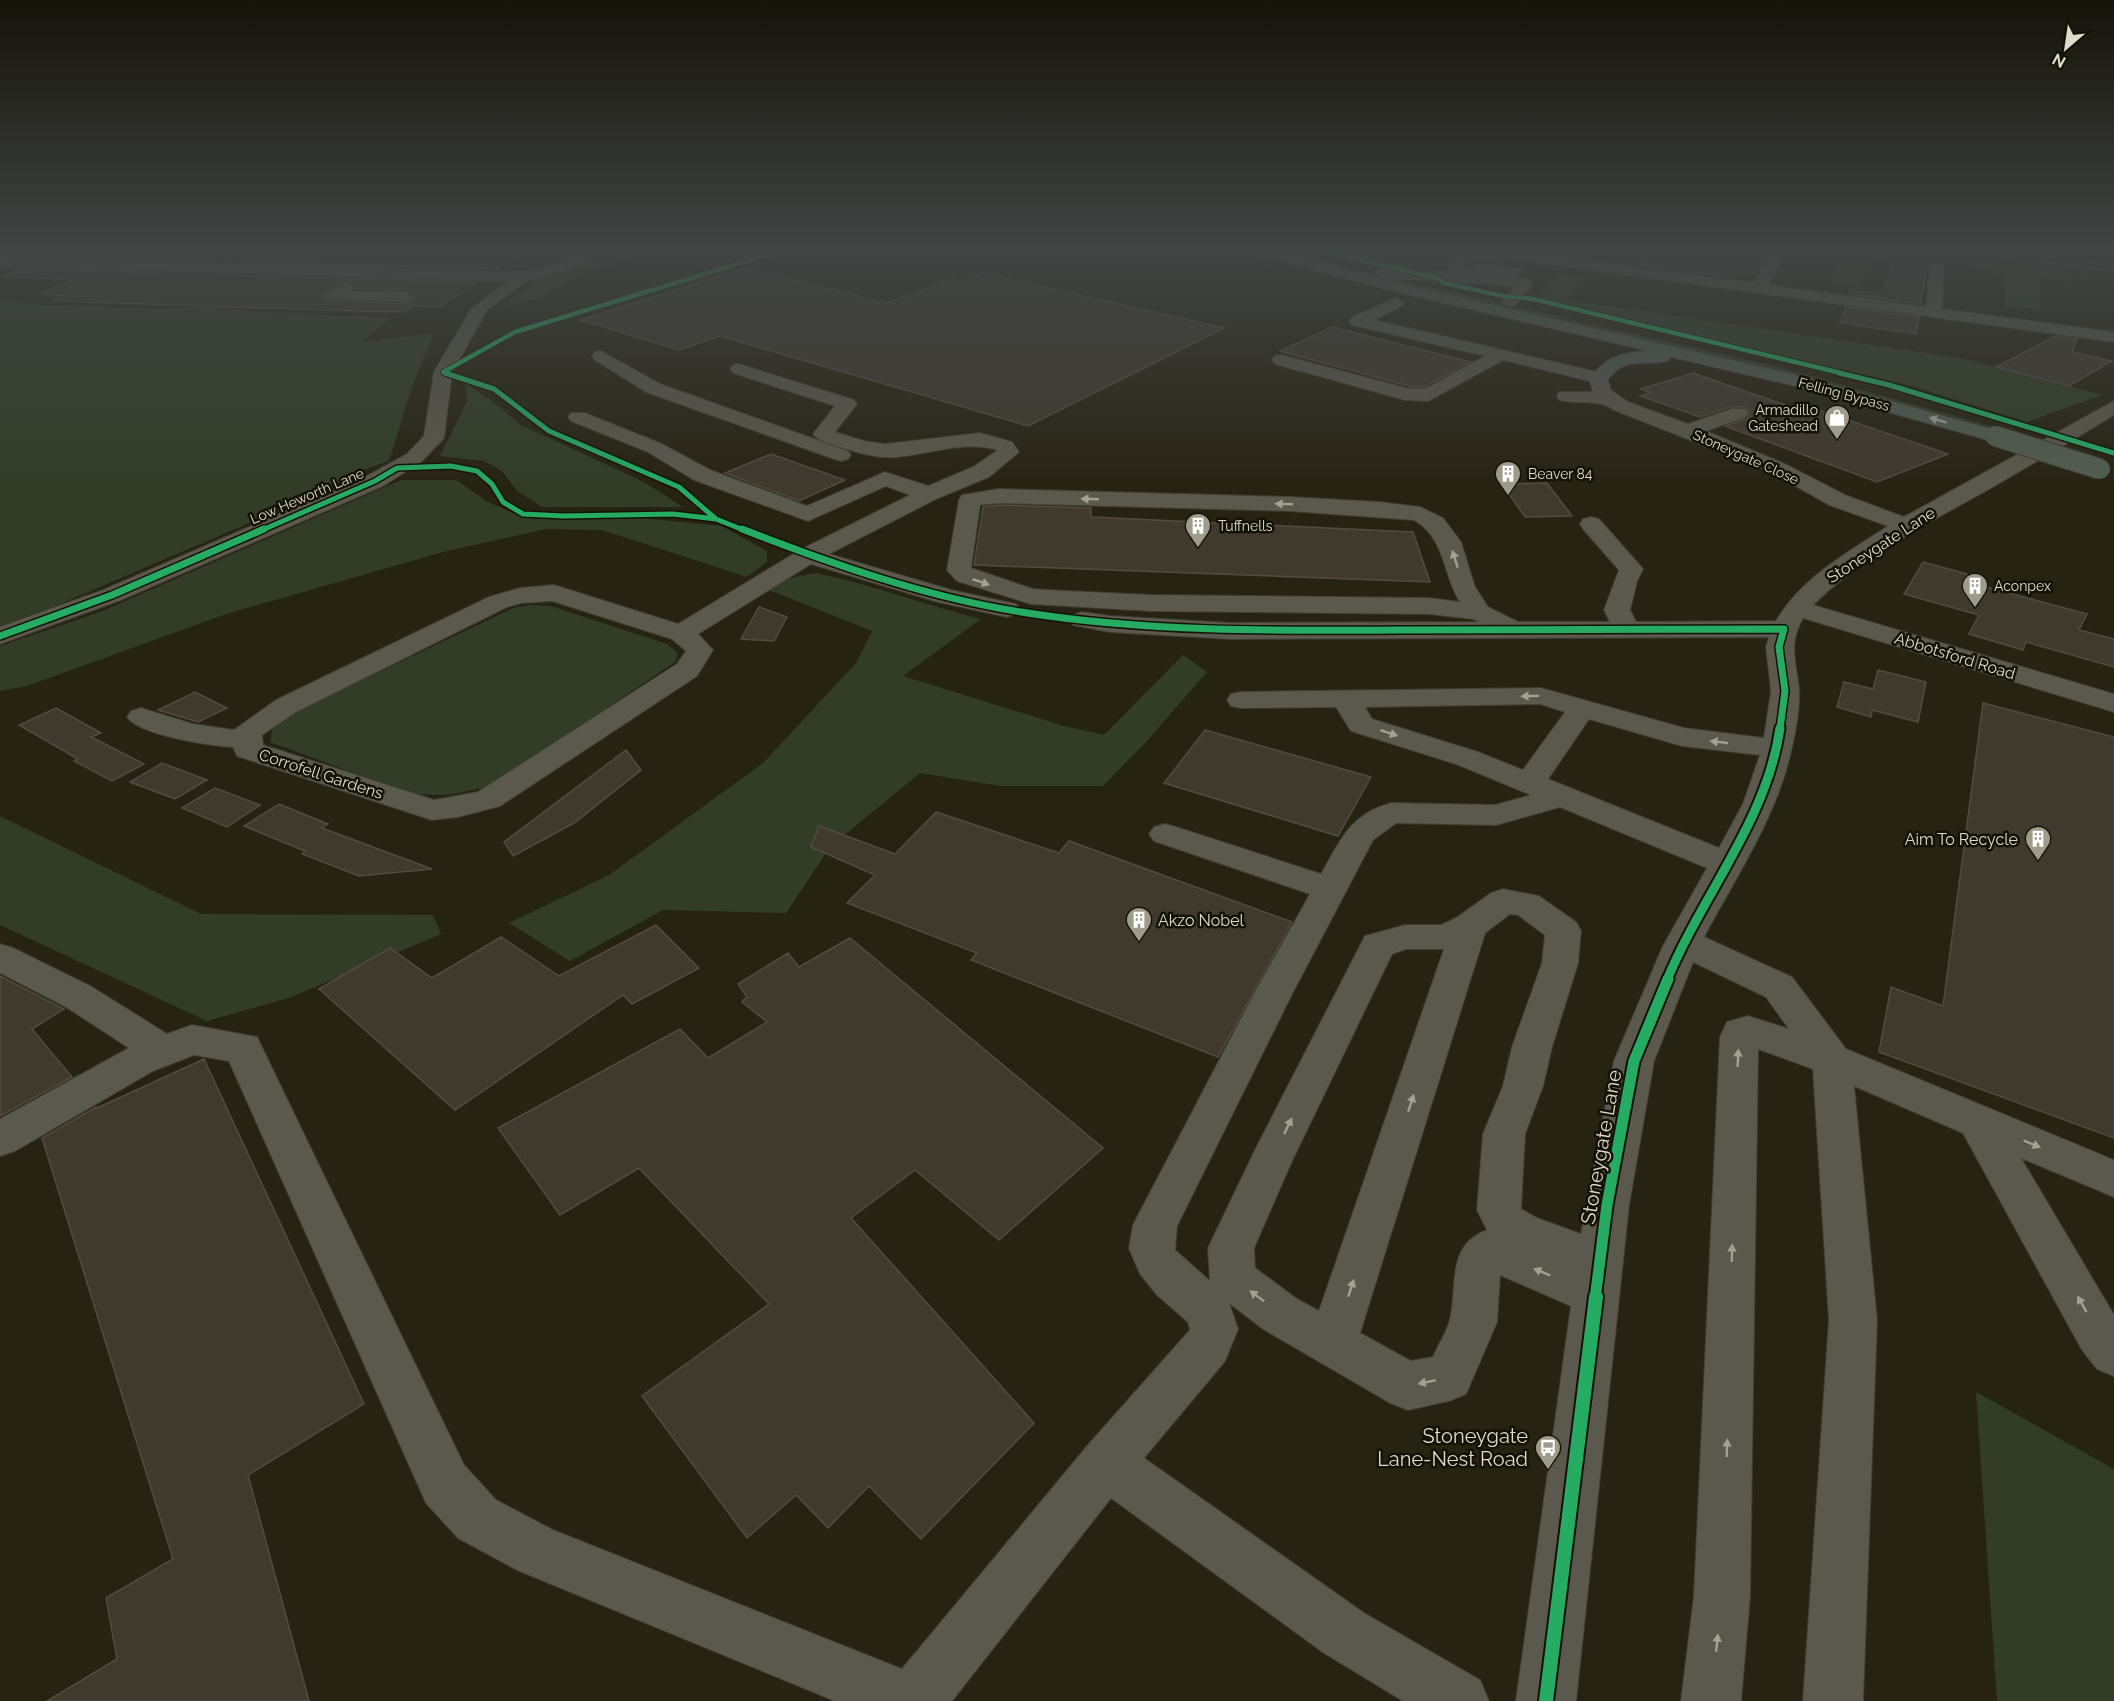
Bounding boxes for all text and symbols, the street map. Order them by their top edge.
north arrow [2036,18,2096,78]
text: N [2049,49,2069,72]
street label: Felling Bypass [1797,374,1892,414]
place label: Armadillo Gateshead [1748,402,1818,434]
shop icon: Armadillo Gateshead [1822,403,1852,441]
one-way arrow [1929,415,1947,424]
street label: Stoneygate Close [1691,426,1801,488]
building icon: Beaver 84 [1493,459,1523,497]
street label: Low Heworth Lane [248,465,366,527]
place label: Beaver 84 [1528,466,1593,482]
one-way arrow [1080,494,1099,503]
one-way arrow [1275,500,1294,509]
street label: Stoneygate Lane [1823,503,1939,587]
building icon: Tuffnells [1183,511,1213,549]
place label: Tuffnells [1218,518,1273,534]
one-way arrow [1449,550,1459,568]
building icon: Aconpex [1960,571,1990,609]
one-way arrow [972,577,990,587]
place label: Aconpex [1994,578,2051,594]
street label: Abbotsford Road [1892,629,2018,683]
one-way arrow [1521,691,1540,701]
one-way arrow [1380,729,1398,739]
one-way arrow [1709,737,1728,747]
street label: Corrofell Gardens [256,745,386,803]
building icon: Aim To Recycle [2023,824,2053,862]
place label: Aim To Recycle [1905,830,2018,849]
building icon: Akzo Nobel [1124,905,1154,943]
place label: Akzo Nobel [1158,911,1245,930]
one-way arrow [1733,1049,1743,1068]
street label: Stoneygate Lane [1576,1068,1626,1226]
one-way arrow [1407,1094,1417,1112]
one-way arrow [1283,1118,1293,1135]
one-way arrow [2023,1140,2041,1149]
one-way arrow [1728,1244,1737,1263]
one-way arrow [1533,1267,1551,1277]
one-way arrow [1346,1279,1356,1297]
one-way arrow [1249,1290,1265,1302]
one-way arrow [2077,1295,2087,1312]
one-way arrow [1417,1377,1436,1387]
place label: Stoneygate Lane-Nest Road [1377,1424,1528,1471]
bus stop icon: Stoneygate Lane-Nest Road [1533,1433,1563,1471]
one-way arrow [1722,1439,1731,1458]
one-way arrow [1712,1633,1722,1652]

